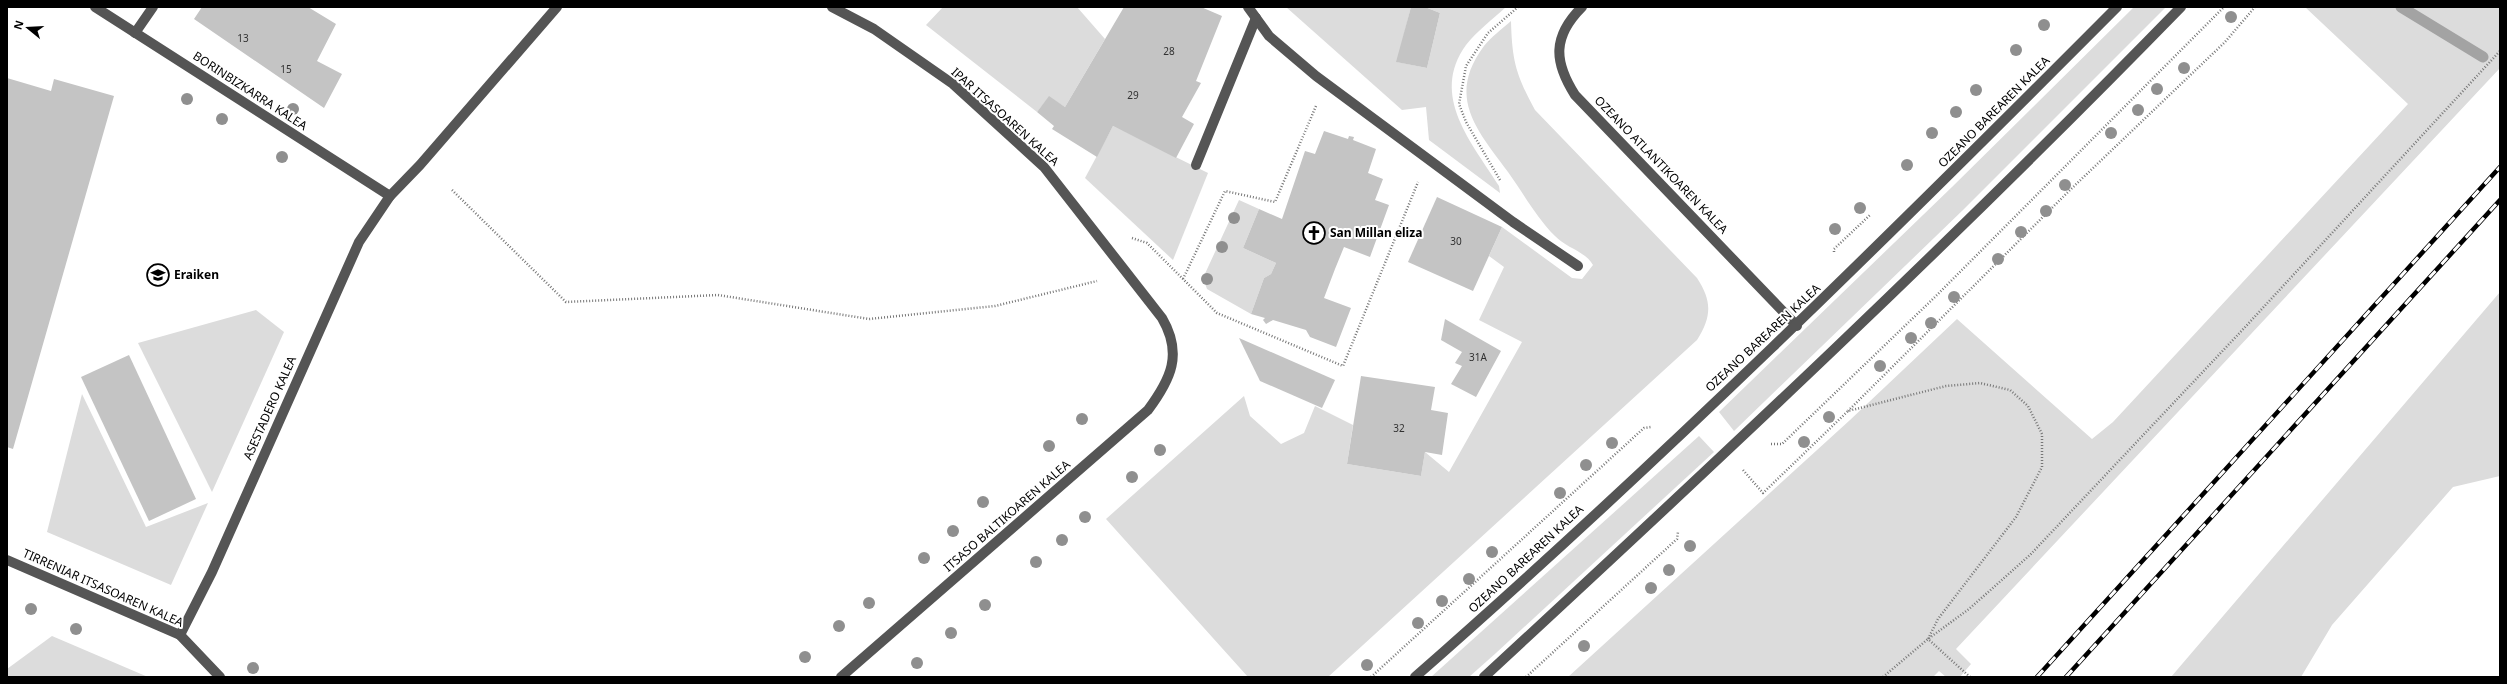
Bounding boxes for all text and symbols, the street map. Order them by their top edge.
north arrow [8,8,48,48]
text: N [9,18,27,31]
house number: 13 [237,31,249,45]
house number: 28 [1163,44,1175,58]
street label: BORINBIZKARRA KALEA [190,47,311,134]
street label: OZEANO BAREAREN KALEA [1934,52,2053,171]
house number: 15 [280,62,292,76]
street label: IPAR ITSASOAREN KALEA [948,64,1063,170]
house number: 29 [1127,88,1139,102]
street label: OZEANO ATLANTIKOAREN KALEA [1591,92,1732,238]
church icon: San Millan eliza [1301,220,1327,246]
place label: San Millan eliza [1330,224,1422,241]
house number: 30 [1450,234,1462,248]
school or university icon: Eraiken [145,262,171,288]
place label: Eraiken [174,266,219,283]
street label: OZEANO BAREAREN KALEA [1701,280,1824,395]
house number: 31A [1469,350,1488,364]
street label: ASESTADERO KALEA [239,353,300,462]
house number: 32 [1393,421,1405,435]
street label: ITSASO BALTIKOAREN KALEA [940,456,1074,575]
street label: OZEANO BAREAREN KALEA [1464,501,1587,616]
street label: TIRRENIAR ITSASOAREN KALEA [20,544,187,631]

